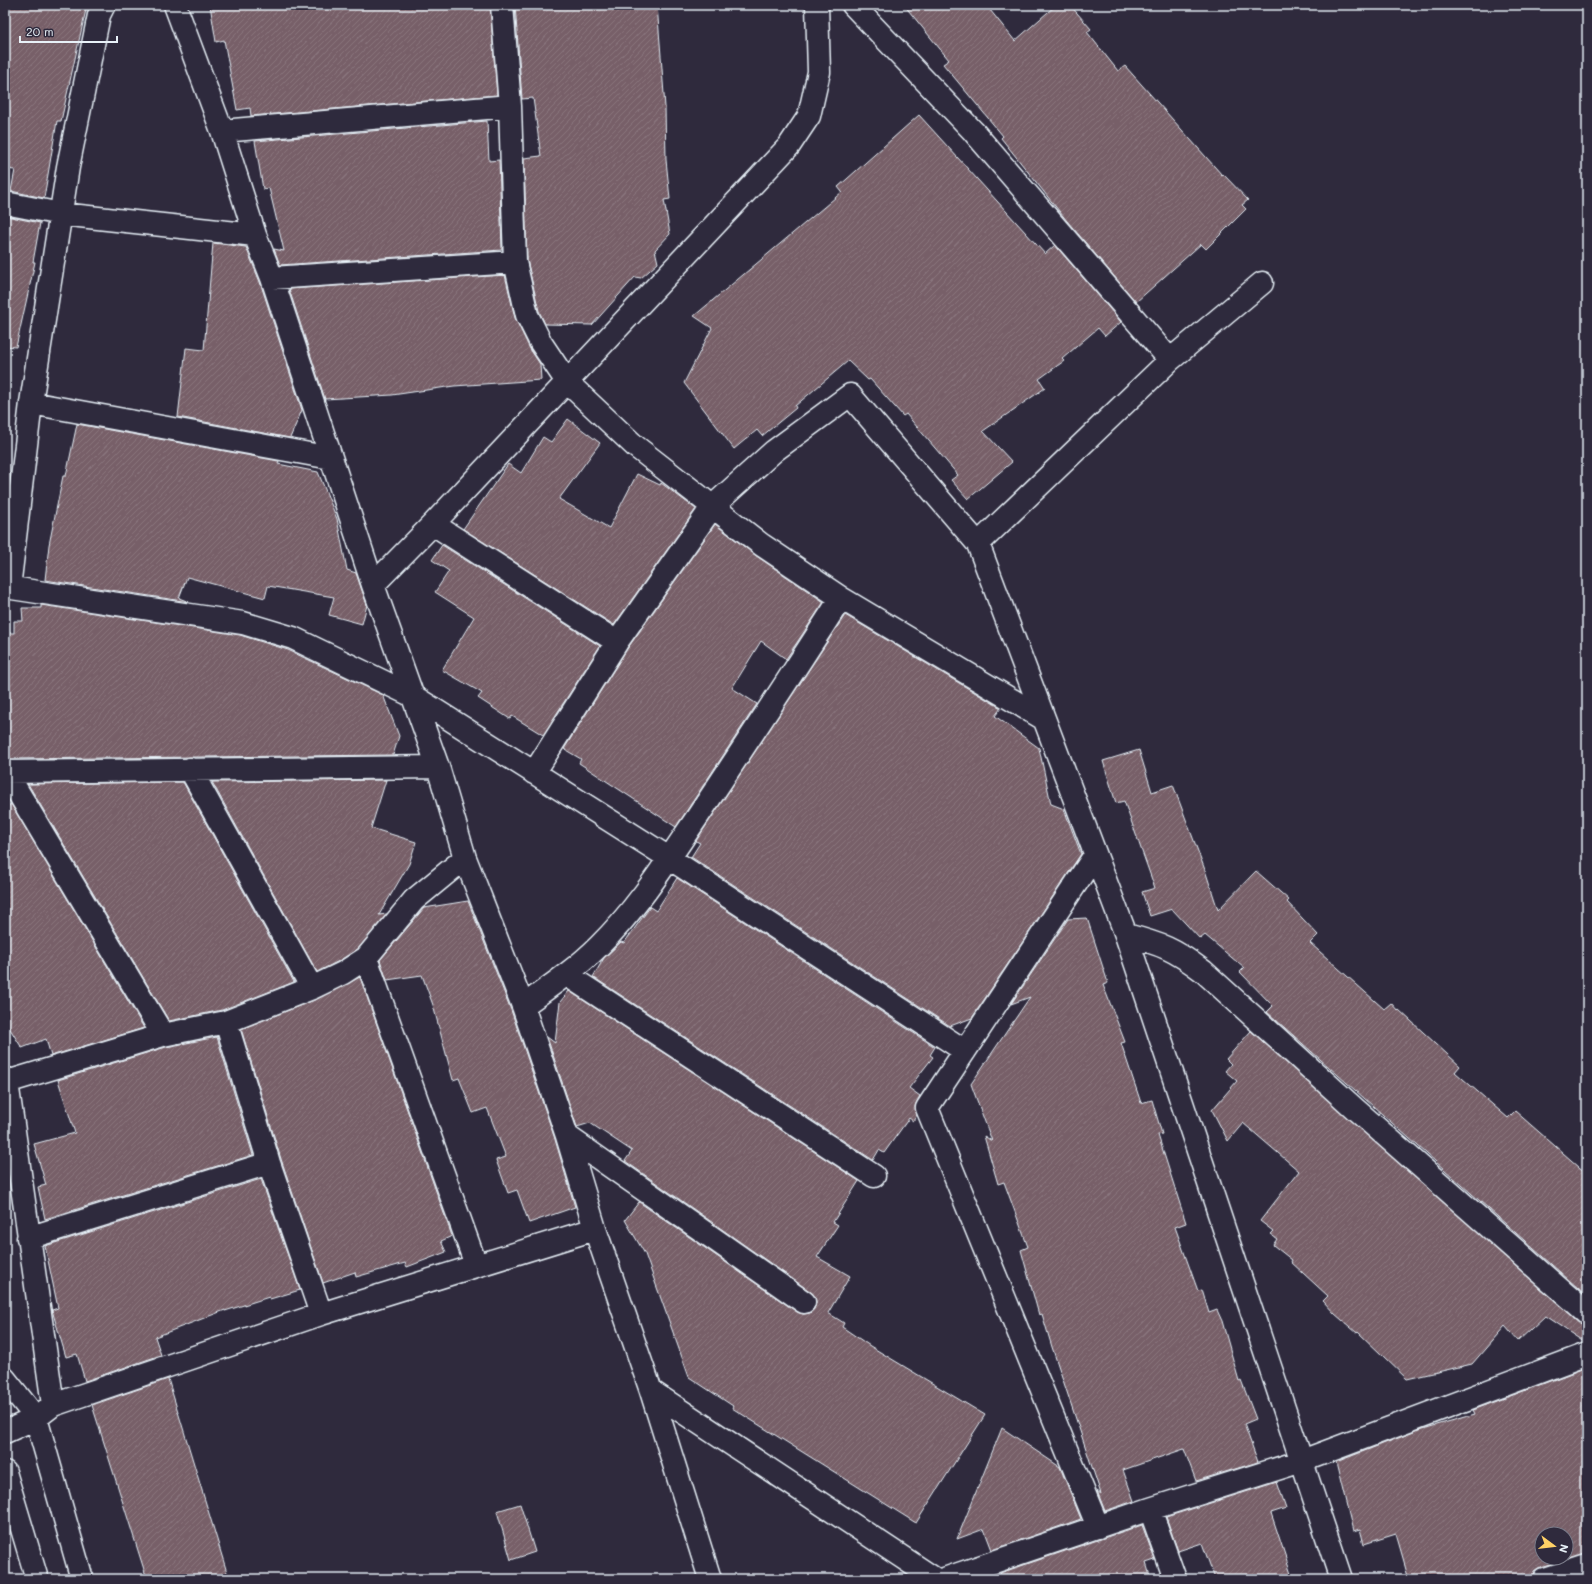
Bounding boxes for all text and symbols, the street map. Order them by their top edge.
scale bar [20,18,117,44]
text: 20 m [26,23,54,39]
north arrow [1534,1526,1574,1566]
text: N [1556,1543,1572,1555]

